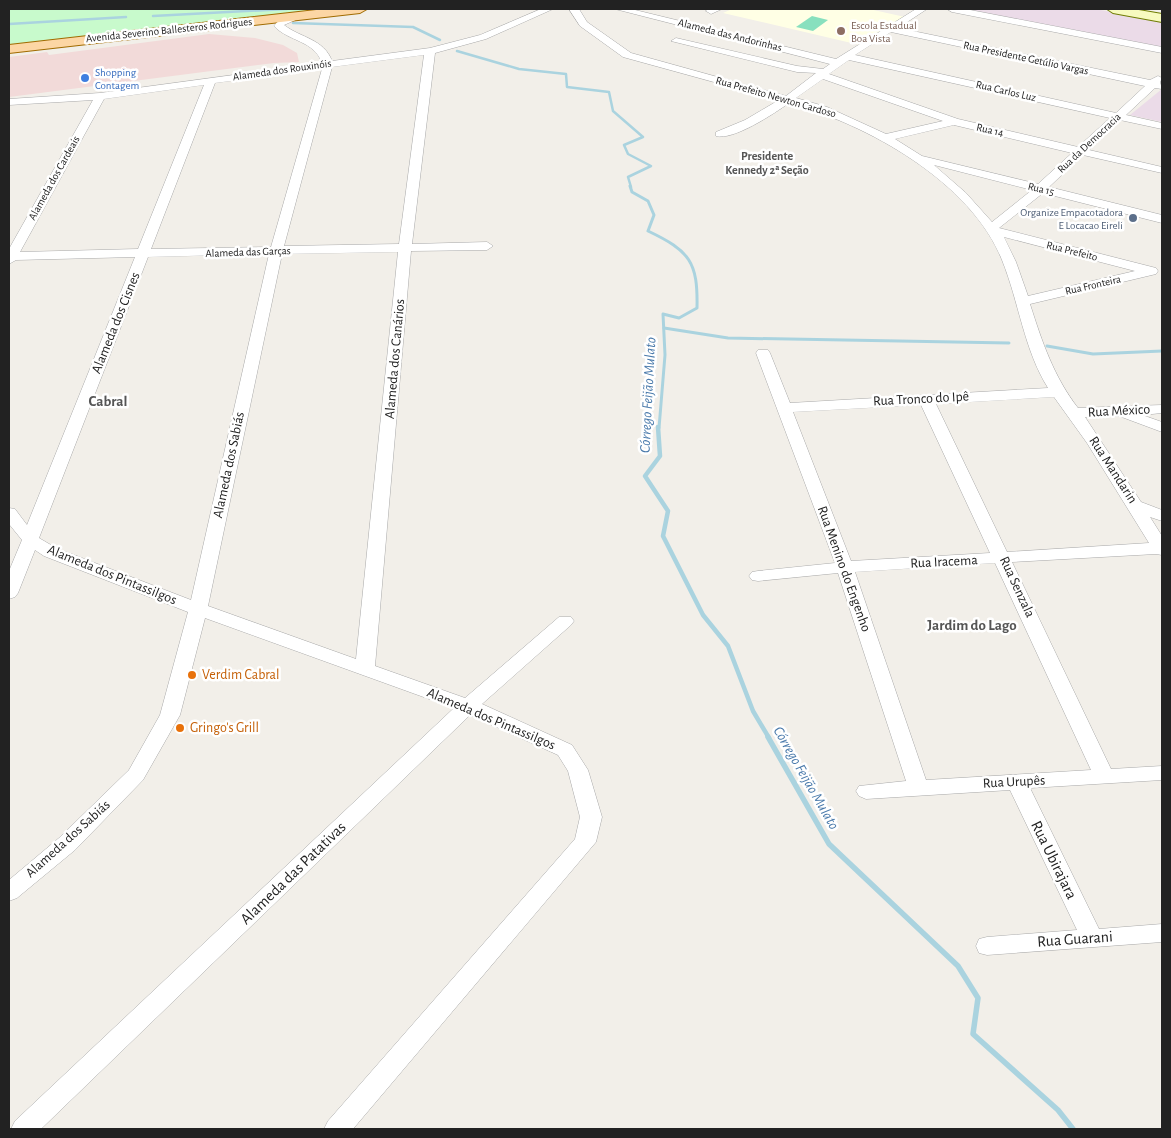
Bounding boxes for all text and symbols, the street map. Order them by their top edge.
street label: Avenida Severino Ballesteros Rodrigues [85,16,253,44]
street label: Alameda das Andorinhas [677,17,783,53]
place label: Escola Estadual Boa Vista [851,20,917,44]
marker: Escola Estadual Boa Vista [835,25,847,37]
street label: Rua Presidente Getúlio Vargas [962,39,1090,77]
street label: Alameda dos Rouxinóis [232,58,332,82]
place label: Shopping Contagem [95,67,139,91]
marker: Shopping Contagem [79,72,91,84]
street label: Rua Prefeito Newton Cardoso [715,75,837,119]
street label: Rua Carlos Luz [975,79,1038,103]
street label: Rua da Democracia [1055,111,1123,175]
street label: Rua 14 [975,122,1005,138]
street label: Alameda dos Cardeais [26,134,82,222]
district label: Presidente Kennedy 2ª Seção [725,150,809,177]
street label: Rua 15 [1027,180,1056,198]
place label: Organize Empacotadora E Locacao Eireli [1020,207,1123,231]
marker: Organize Empacotadora E Locacao Eireli [1127,212,1139,224]
street label: Rua Prefeito [1045,239,1099,263]
street label: Alameda das Garças [205,245,291,259]
street label: Alameda dos Cisnes [89,270,143,376]
street label: Rua Fronteira [1064,273,1122,297]
street label: Alameda dos Canários [383,298,407,420]
water label: Córrego Feijão Mulato [637,337,659,453]
street label: Rua Tronco do Ipê [873,389,969,409]
district label: Cabral [89,394,127,409]
street label: Rua México [1087,402,1151,420]
street label: Alameda dos Sabiás [211,411,247,519]
street label: Rua Mandarin [1086,434,1140,506]
street label: Rua Menino do Engenho [815,504,873,634]
street label: Alameda dos Pintassilgos [45,543,179,607]
street label: Rua Iracema [910,553,979,571]
street label: Rua Senzala [997,554,1037,620]
district label: Jardim do Lago [927,618,1017,633]
place label: Verdim Cabral [202,668,280,682]
marker: Verdim Cabral [186,669,198,681]
street label: Alameda dos Pintassilgos [425,686,557,752]
place label: Gringo's Grill [190,721,259,735]
marker: Gringo's Grill [174,722,186,734]
water label: Córrego Feijão Mulato [770,724,842,832]
street label: Rua Urupês [983,773,1045,791]
street label: Alameda dos Sabiás [23,798,113,880]
street label: Rua Ubirajara [1027,818,1080,902]
street label: Alameda das Patativas [237,819,349,927]
street label: Rua Guarani [1037,928,1113,950]

